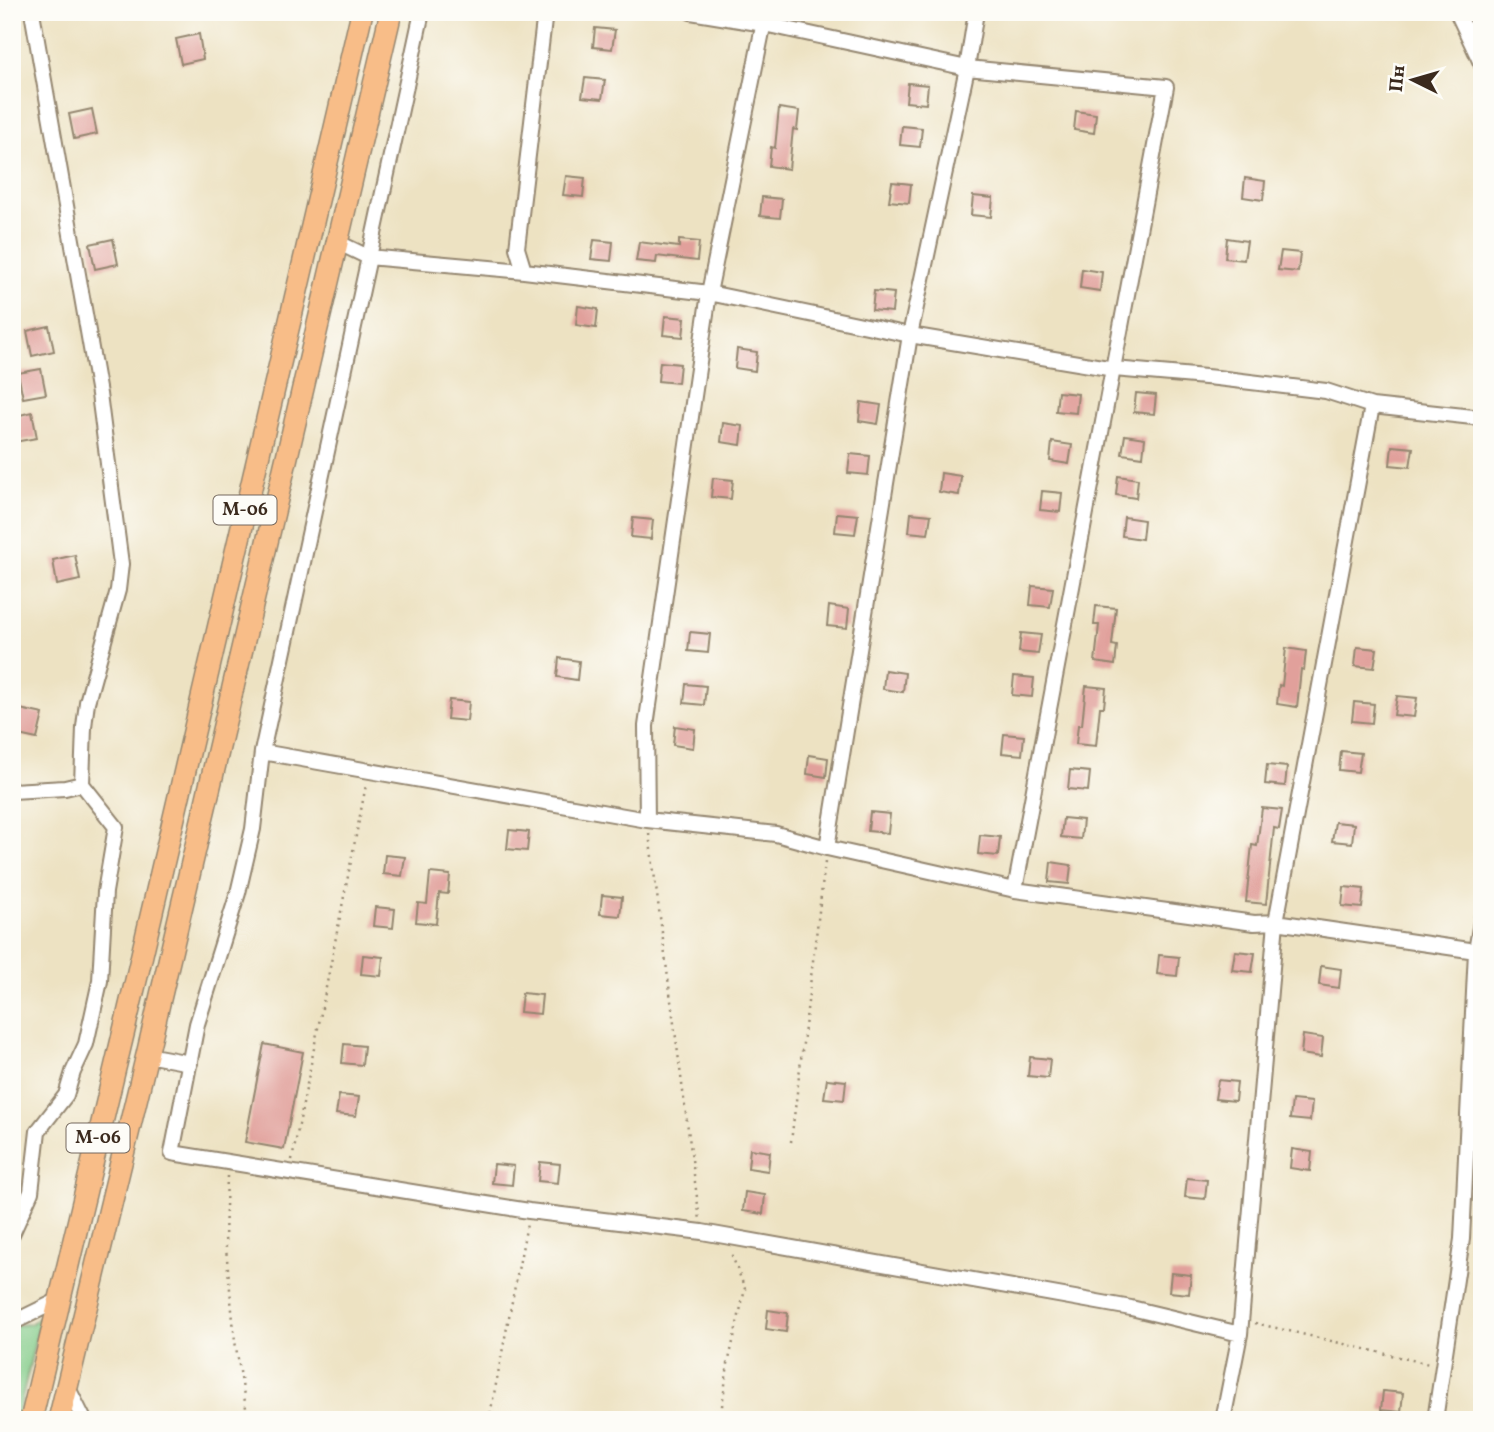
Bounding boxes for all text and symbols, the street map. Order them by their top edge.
north arrow [1378,46,1448,116]
text: Пн [1384,64,1412,93]
road number: М-06 [214,496,276,524]
road number: М-06 [66,1124,130,1153]

